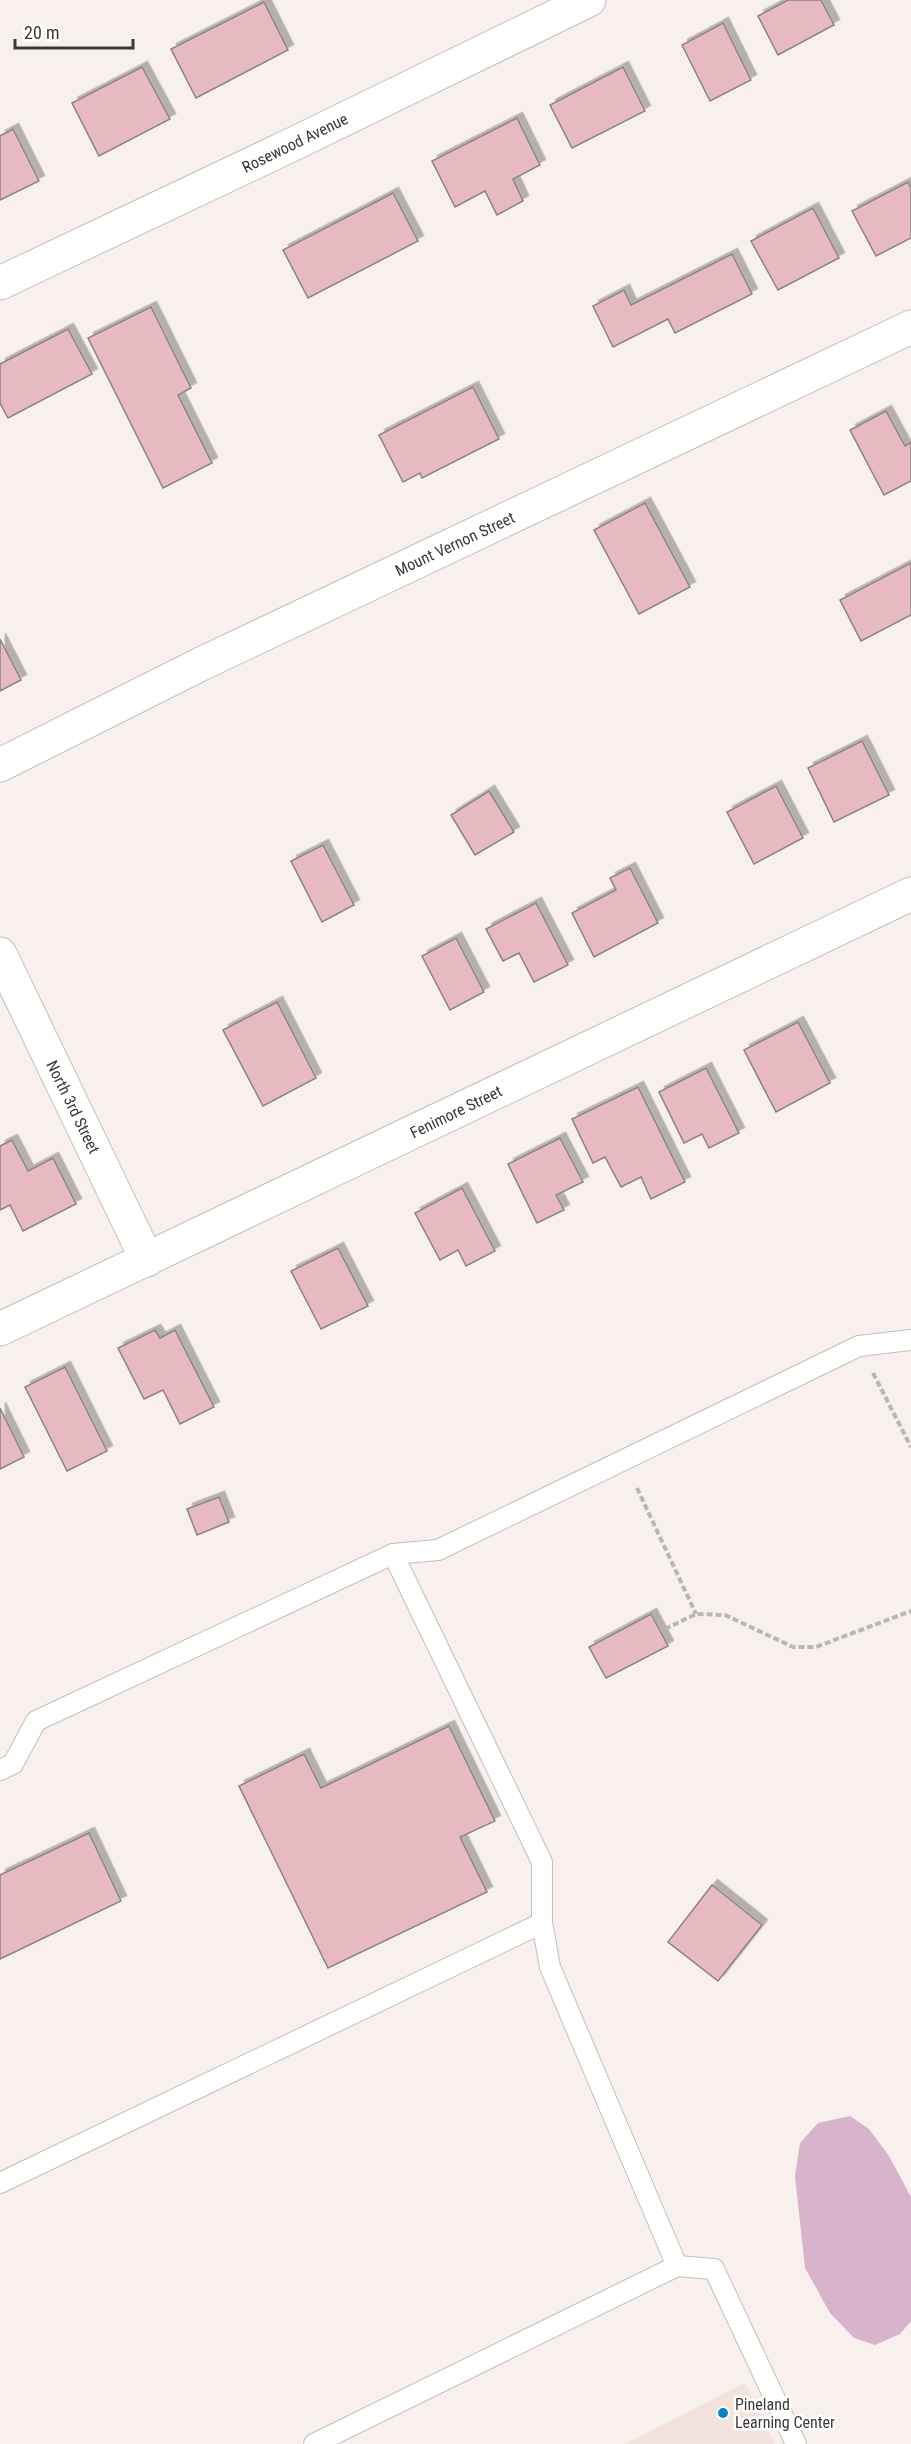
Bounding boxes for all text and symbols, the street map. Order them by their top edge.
scale bar [15,12,134,50]
text: 20 m [24,22,59,43]
street label: Rosewood Avenue [239,109,351,177]
street label: Mount Vernon Street [392,508,518,580]
street label: North 3rd Street [42,1057,104,1157]
street label: Fenimore Street [407,1081,505,1142]
place label: Pineland Learning Center [735,2395,835,2432]
marker: Pineland Learning Center [716,2406,730,2420]

